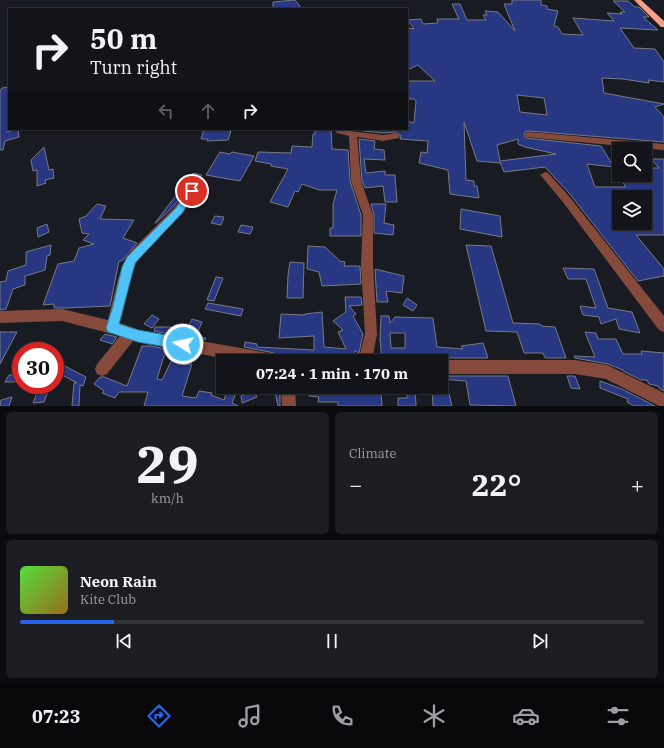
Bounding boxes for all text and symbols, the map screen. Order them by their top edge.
text: 50 m [90,20,157,57]
icon: right [24,24,76,76]
text: Turn right [90,56,177,79]
icon: left [155,100,177,122]
icon: ahead [197,100,219,122]
icon: right [239,100,261,122]
map controls [612,142,652,230]
button: search [612,142,652,182]
pin [175,174,209,208]
icon: arrive [181,180,203,202]
button: layers [612,190,652,230]
position arrow [162,323,204,365]
speed limit sign: 30 [12,342,64,394]
text: 07:24 · 1 min · 170 m [256,364,408,383]
text: 29 [136,430,199,497]
text: Climate [349,445,396,462]
text: 22° [471,465,522,504]
text: − [349,470,362,499]
text: + [631,470,644,499]
text: km/h [151,490,184,507]
text: Neon Rain [80,572,157,591]
text: Kite Club [80,591,136,608]
icon: previous [113,630,135,652]
icon: pause [321,630,343,652]
icon: next [529,630,551,652]
icon: directions [145,702,173,730]
icon: music [236,702,264,730]
icon: phone [328,702,356,730]
icon: climate [420,702,448,730]
icon: car [512,702,540,730]
icon: filters [604,702,632,730]
text: 07:23 [32,705,81,728]

